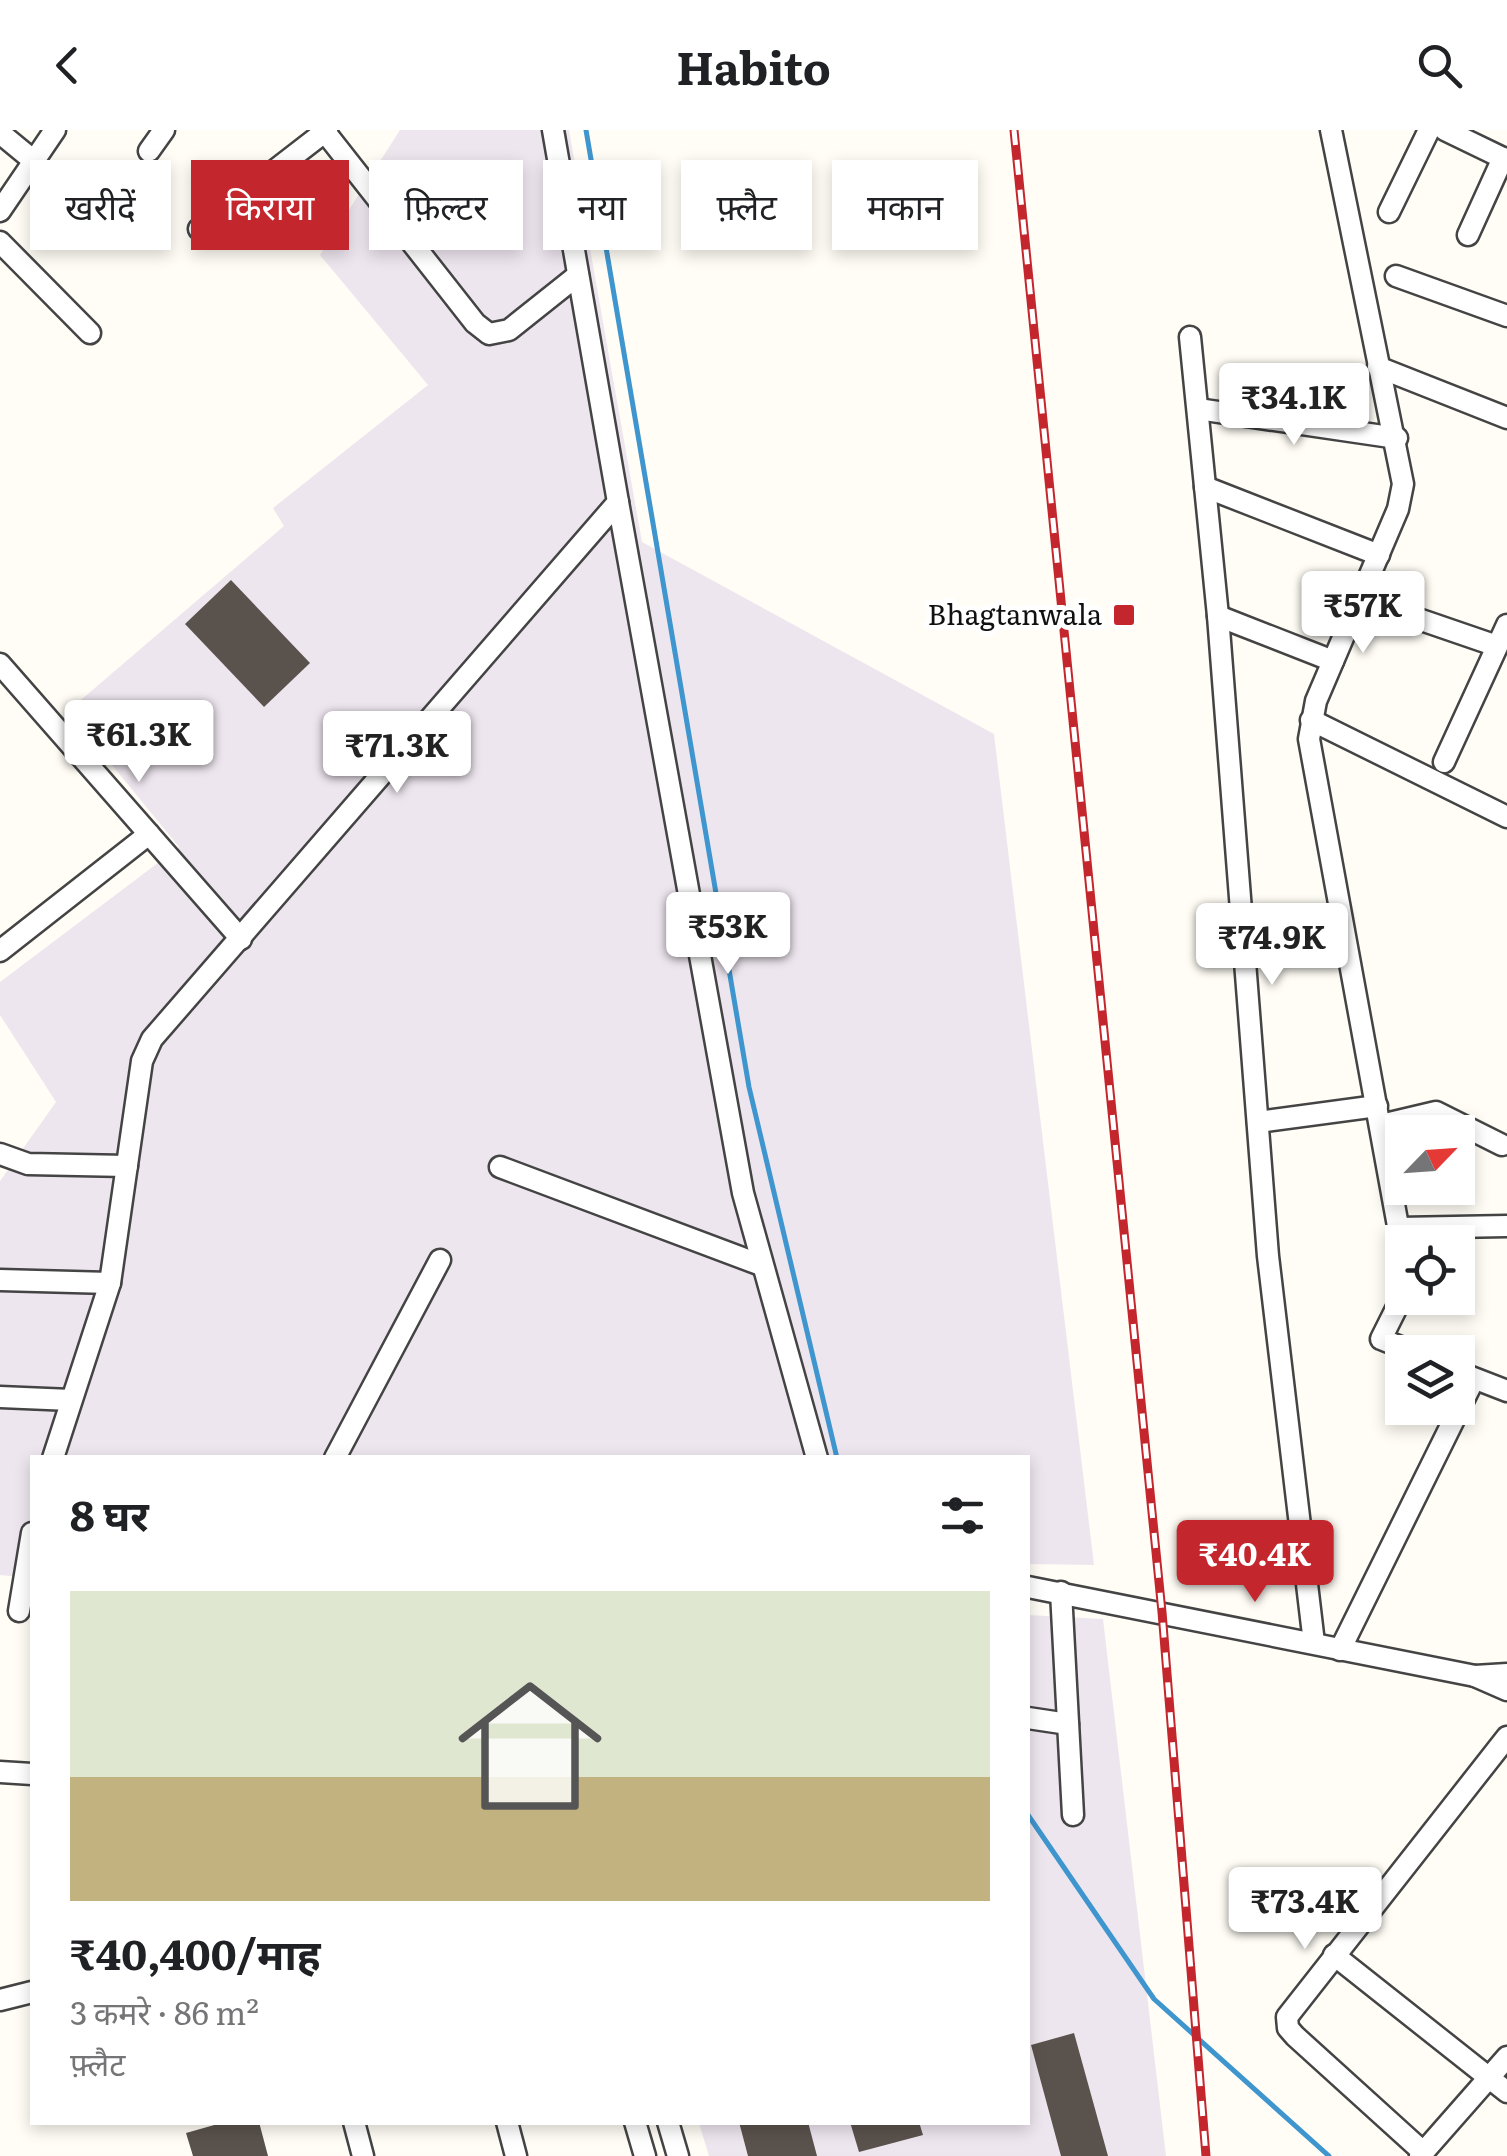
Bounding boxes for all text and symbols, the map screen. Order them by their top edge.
text: Habito [676,32,831,99]
icon: back [40,38,95,93]
icon: search [1412,38,1467,93]
chip: खरीदें [30,160,171,250]
chip: किराया [191,160,349,250]
chip: फ़िल्टर [369,160,523,250]
chip: नया [543,160,661,250]
chip: फ़्लैट [681,160,812,250]
chip: मकान [832,160,978,250]
pin: ₹34.1K [1213,363,1375,448]
text: ₹34.1K [1241,371,1347,419]
pin: ₹57K [1304,571,1422,656]
text: ₹57K [1324,579,1402,627]
place label: Bhagtanwala [928,592,1102,634]
marker: Bhagtanwala [1111,602,1137,628]
pin: ₹61.3K [58,700,220,785]
text: ₹61.3K [86,708,192,756]
pin: ₹71.3K [316,711,478,796]
text: ₹71.3K [345,719,449,767]
pin: ₹53K [669,892,787,977]
text: ₹53K [688,900,768,948]
pin: ₹74.9K [1191,903,1353,988]
text: ₹74.9K [1218,911,1326,959]
north arrow [1385,1115,1475,1205]
map controls [1385,1115,1475,1425]
button: locate [1385,1225,1475,1315]
button: layers [1385,1335,1475,1425]
text: 8 घर [70,1482,149,1544]
icon: filters [935,1488,990,1543]
pin: ₹40.4K [1174,1520,1336,1605]
text: ₹40.4K [1199,1528,1311,1576]
icon: home [440,1656,620,1836]
pin: ₹73.4K [1224,1867,1386,1952]
text: ₹73.4K [1251,1875,1359,1923]
text: ₹40,400/माह [70,1921,321,1983]
text: 3 कमरे · 86 m² [70,1987,259,2035]
text: फ़्लैट [70,2038,125,2086]

